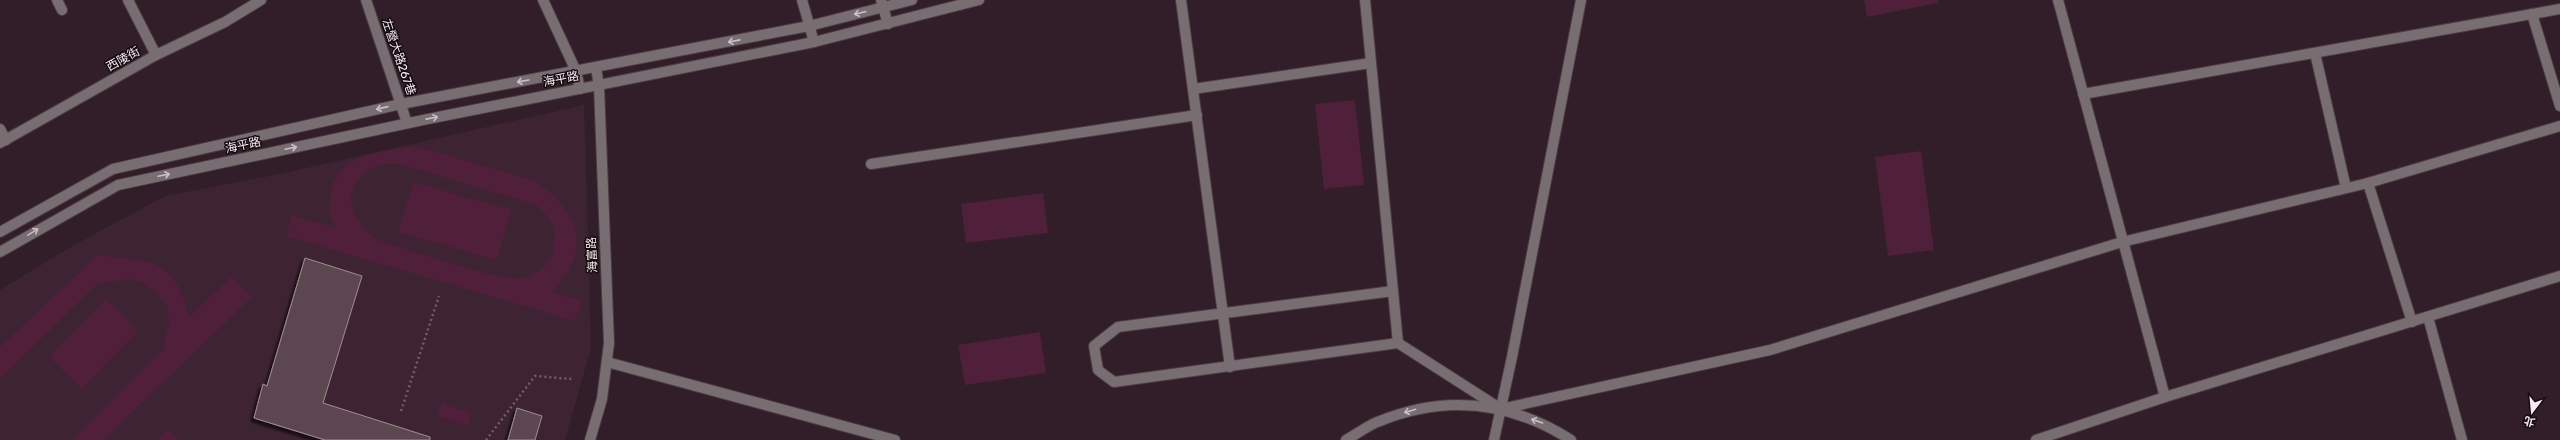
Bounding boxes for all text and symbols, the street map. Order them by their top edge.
one-way arrow [854,10,867,17]
street label: 左營大路267巷 [379,17,419,97]
one-way arrow [727,37,740,45]
street label: 西陵街 [104,44,142,74]
street label: 海平路 [542,69,580,89]
one-way arrow [517,78,530,86]
one-way arrow [376,105,389,113]
one-way arrow [425,114,438,122]
street label: 海平路 [224,134,262,156]
one-way arrow [284,144,297,152]
one-way arrow [157,171,170,179]
one-way arrow [27,228,39,236]
street label: 海富路 [584,237,600,273]
north arrow [2512,392,2552,432]
one-way arrow [1404,408,1417,415]
text: 北 [2522,413,2536,429]
one-way arrow [1531,417,1544,424]

